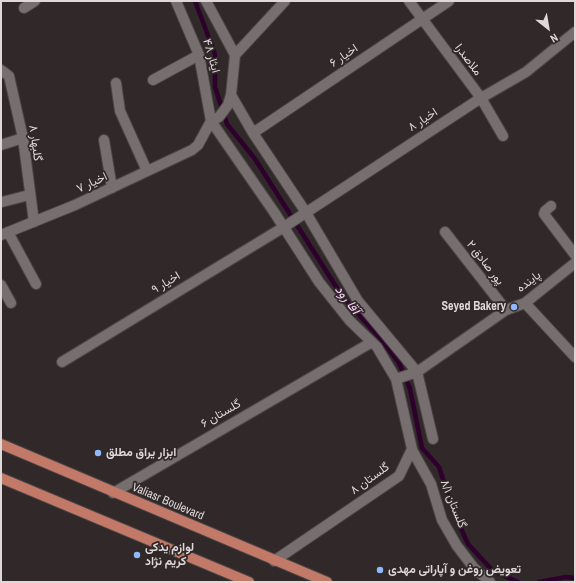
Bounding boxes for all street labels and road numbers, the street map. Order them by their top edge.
street label: ایثار ۴۸ [199,37,223,75]
street label: اخیار ۶ [327,41,361,71]
street label: ملاصدرا [451,41,485,79]
street label: اخیار ۸ [406,105,440,135]
street label: گلبهار ۸ [25,124,45,162]
street label: اخیار ۷ [74,170,110,196]
street label: پور صادق ۲ [463,238,507,288]
street label: پاینده [514,268,544,296]
street label: اخیار ۹ [149,269,183,297]
street label: گلستان ۶ [198,397,244,431]
street label: گلستان ۸ [348,460,392,498]
street label: گلستان ۸/۱ [437,478,469,530]
street label: Valiasr Boulevard [130,480,206,524]

